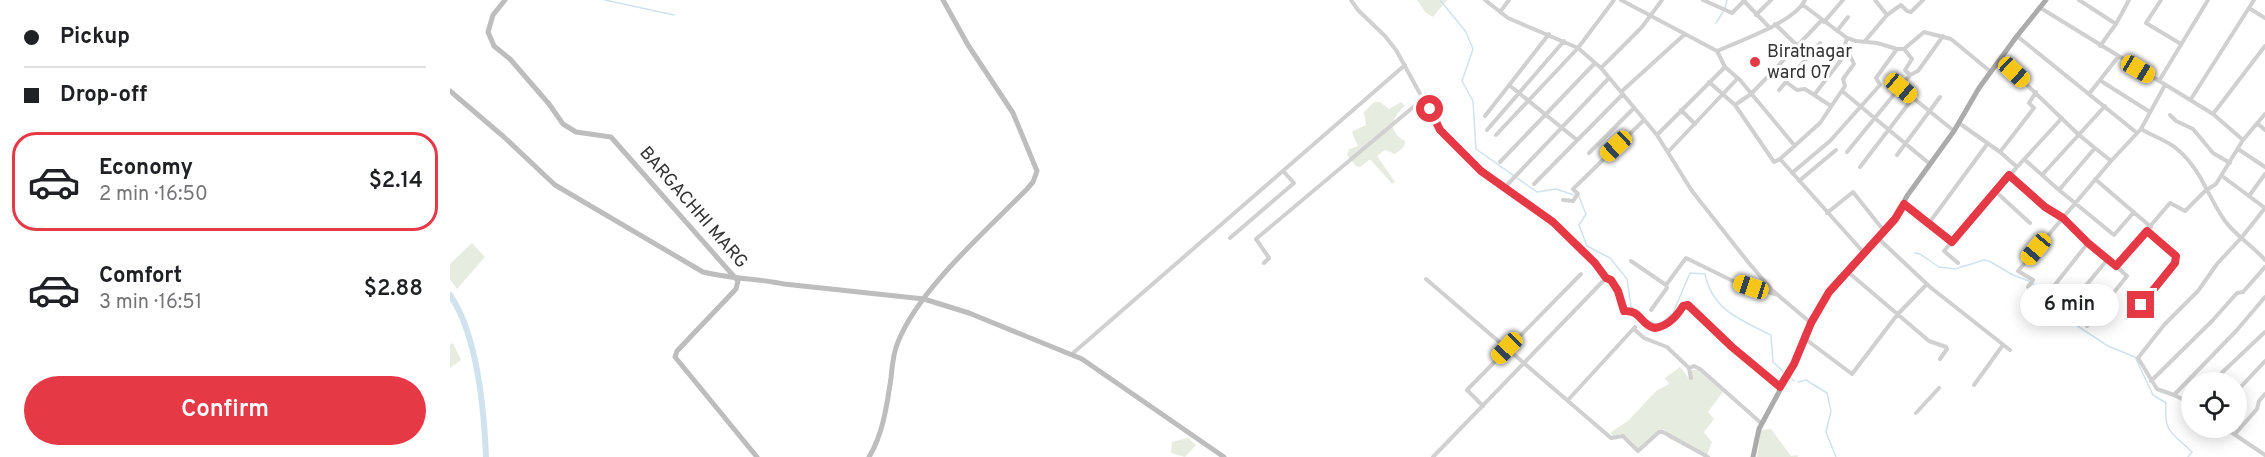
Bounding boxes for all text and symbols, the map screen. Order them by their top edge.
text: Pickup [60,24,130,51]
place label: Biratnagar ward 07 [1767,41,1852,85]
car [2118,52,2158,86]
car [1995,53,2033,91]
marker: Biratnagar ward 07 [1748,55,1762,69]
car [1881,70,1921,106]
text: Drop-off [60,82,147,109]
route start [1416,95,1443,122]
car [1597,127,1635,165]
street label: BARGACHHI MARG [634,142,752,274]
icon: car [27,155,81,209]
text: Economy [99,155,193,182]
text: $2.14 [369,168,423,195]
text: 2 min · 16:50 [99,182,208,208]
car [2018,229,2054,269]
icon: car [27,263,81,317]
text: Comfort [99,263,182,290]
car [1731,273,1771,301]
text: $2.88 [364,276,423,303]
callout: 6 min [2021,284,2120,326]
text: 3 min · 16:51 [99,290,202,316]
route end [2127,291,2154,318]
text: 6 min [2044,292,2095,318]
car [1488,329,1526,367]
map controls [2181,372,2247,438]
button: locate [2181,372,2247,438]
button: Confirm [24,376,426,445]

